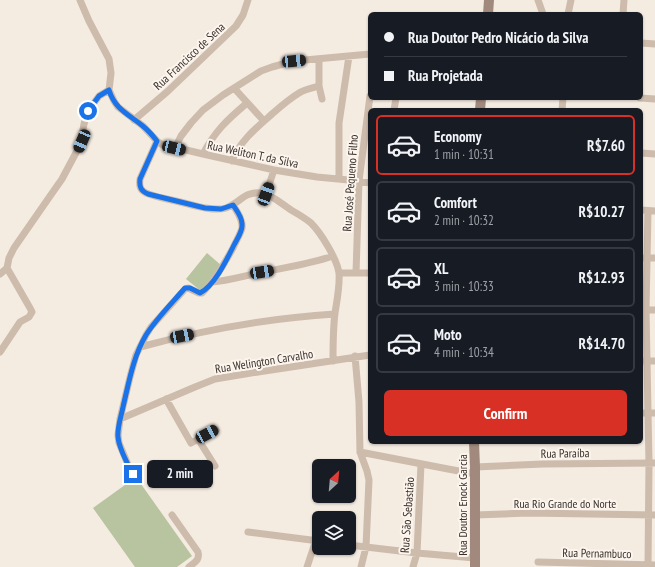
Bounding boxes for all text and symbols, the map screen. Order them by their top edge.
street label: Rua Francisco de Sena [150,19,228,93]
text: Rua Doutor Pedro Nicácio da Silva [408,28,588,47]
car [282,54,306,68]
text: Rua Projetada [408,66,483,85]
route start [79,102,97,120]
icon: car [386,127,422,163]
text: Economy [434,127,482,146]
car [72,128,92,154]
street label: Rua José Pequeno Filho [339,134,361,232]
text: R$7.60 [587,136,625,155]
street label: Rua Weliton T. da Silva [206,137,300,171]
car [161,139,187,157]
text: 1 min · 10:31 [434,146,494,163]
car [256,181,276,207]
icon: car [386,193,422,229]
text: Comfort [434,193,477,212]
text: R$10.27 [578,202,625,221]
text: 2 min · 10:32 [434,212,494,229]
icon: car [386,259,422,295]
text: XL [434,259,448,278]
car [249,264,275,280]
text: R$12.93 [578,268,625,287]
text: 3 min · 10:33 [434,278,494,295]
icon: car [386,325,422,361]
text: Moto [434,325,462,344]
car [169,328,195,344]
text: R$14.70 [578,334,625,353]
text: 4 min · 10:34 [434,344,494,361]
street label: Rua Welington Carvalho [214,346,314,376]
button: Confirm [384,390,627,436]
car [194,423,220,445]
street label: Rua Paraíba [540,445,590,461]
street label: Rua Doutor Enock Garcia [455,454,470,556]
north arrow [312,459,356,503]
map controls [312,459,356,555]
callout: 2 min [147,460,213,488]
route end [124,465,142,483]
text: 2 min [167,465,193,482]
street label: Rua São Sebastião [397,477,417,553]
street label: Rua Rio Grande do Norte [514,496,616,511]
button: layers [312,511,356,555]
street label: Rua Pernambuco [562,545,632,561]

